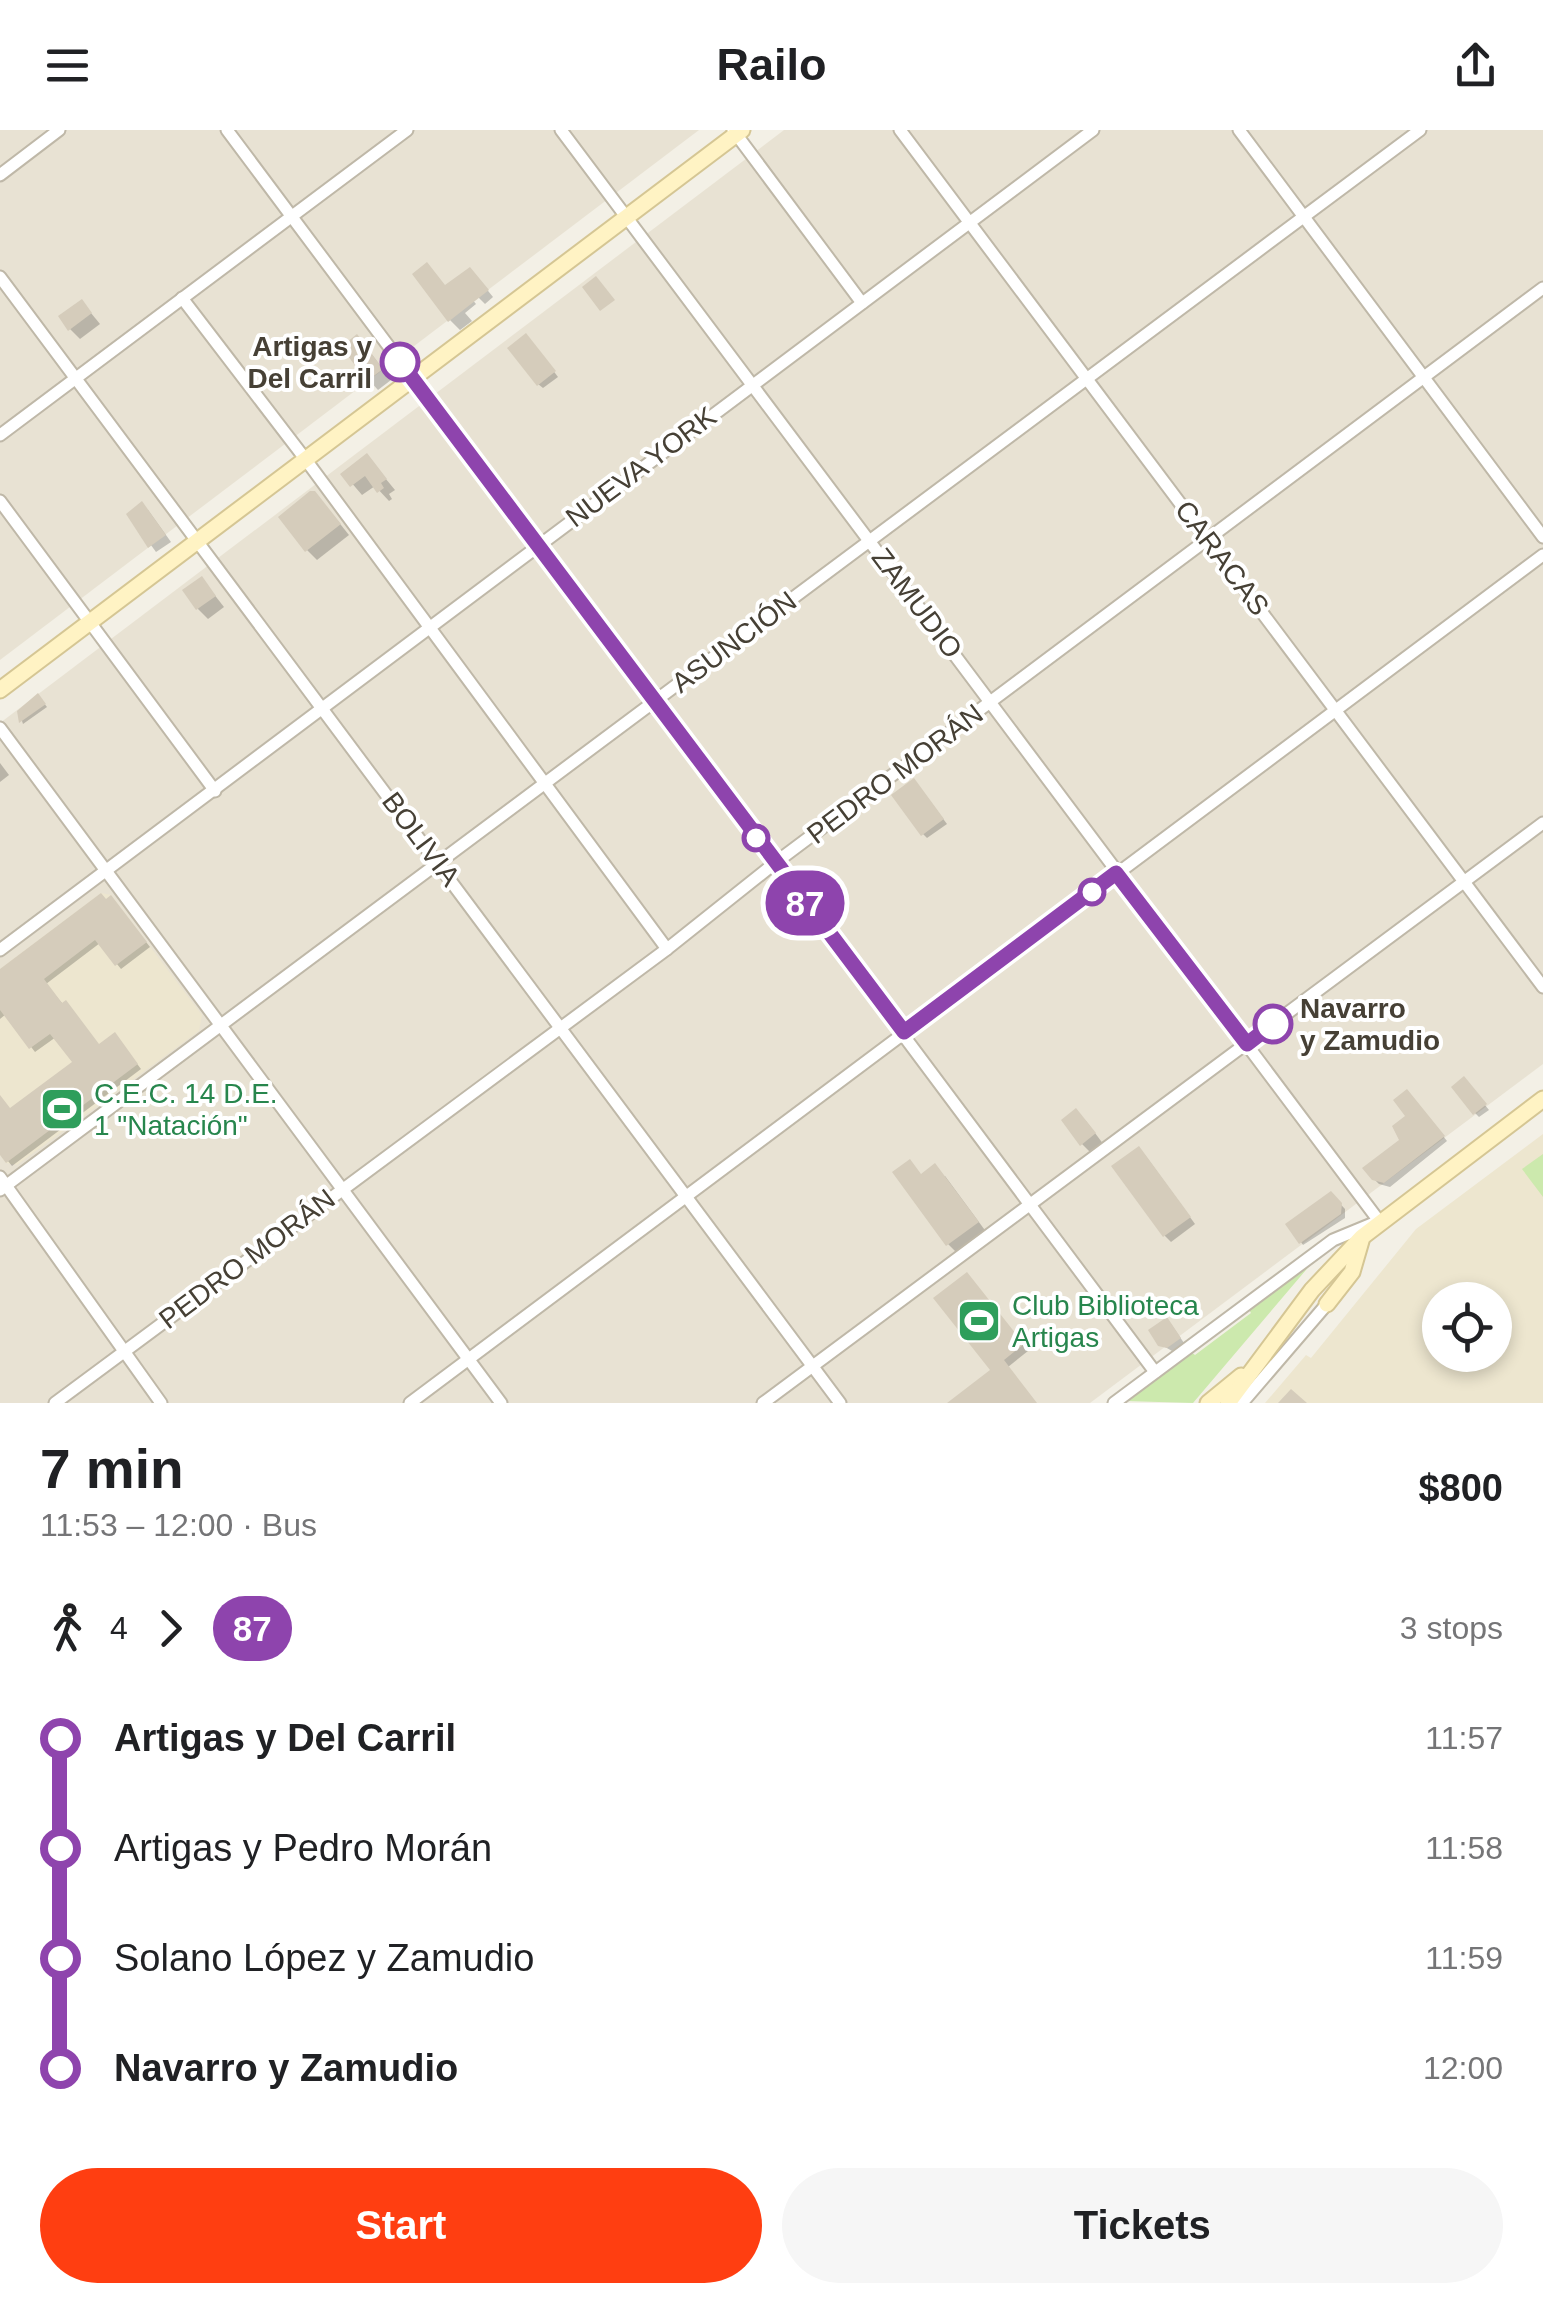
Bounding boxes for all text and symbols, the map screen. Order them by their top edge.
icon: menu [40,38,95,93]
icon: share [1448,38,1503,93]
text: Railo [716,39,827,90]
place label: Artigas y Del Carril [248,331,372,394]
marker: Artigas y Del Carril [381,343,419,381]
street label: NUEVA YORK [560,400,722,533]
street label: CARACAS [1169,495,1275,621]
street label: ZAMUDIO [866,542,968,664]
street label: ASUNCIÓN [666,585,802,699]
street label: PEDRO MORÁN [801,698,989,850]
street label: BOLIVIA [376,786,466,892]
unlabelled marker [743,825,769,851]
line badge: 87 [760,870,850,936]
unlabelled marker [1079,879,1105,905]
text: 87 [786,884,824,923]
place label: Navarro y Zamudio [1300,993,1440,1056]
marker: Navarro y Zamudio [1254,1005,1292,1043]
place label: C.E.C. 14 D.E. 1 "Natación" [94,1078,278,1141]
sports icon: C.E.C. 14 D.E. 1 "Natación" [39,1086,85,1132]
street label: PEDRO MORÁN [153,1183,341,1335]
map controls [1422,1282,1512,1372]
button: locate [1422,1282,1512,1372]
place label: Club Biblioteca Artigas [1012,1290,1199,1353]
sports icon: Club Biblioteca Artigas [956,1298,1002,1344]
text: 7 min [40,1438,184,1500]
text: $800 [1418,1467,1503,1509]
text: 11:53 – 12:00 · Bus [40,1507,317,1543]
icon: walk [40,1601,95,1656]
icon: forward [143,1601,198,1656]
text: 87 [233,1609,272,1648]
text: 4 [110,1610,128,1646]
text: 3 stops [1400,1610,1503,1646]
text: Artigas y Del Carril [114,1717,456,1759]
text: 11:57 [1425,1720,1503,1756]
text: Artigas y Pedro Morán [114,1827,492,1869]
text: 11:58 [1425,1830,1503,1866]
text: Solano López y Zamudio [114,1937,534,1979]
text: 11:59 [1425,1940,1503,1976]
text: Navarro y Zamudio [114,2047,458,2089]
text: 12:00 [1423,2050,1503,2086]
button: Start [40,2168,762,2283]
button: Tickets [782,2168,1503,2283]

